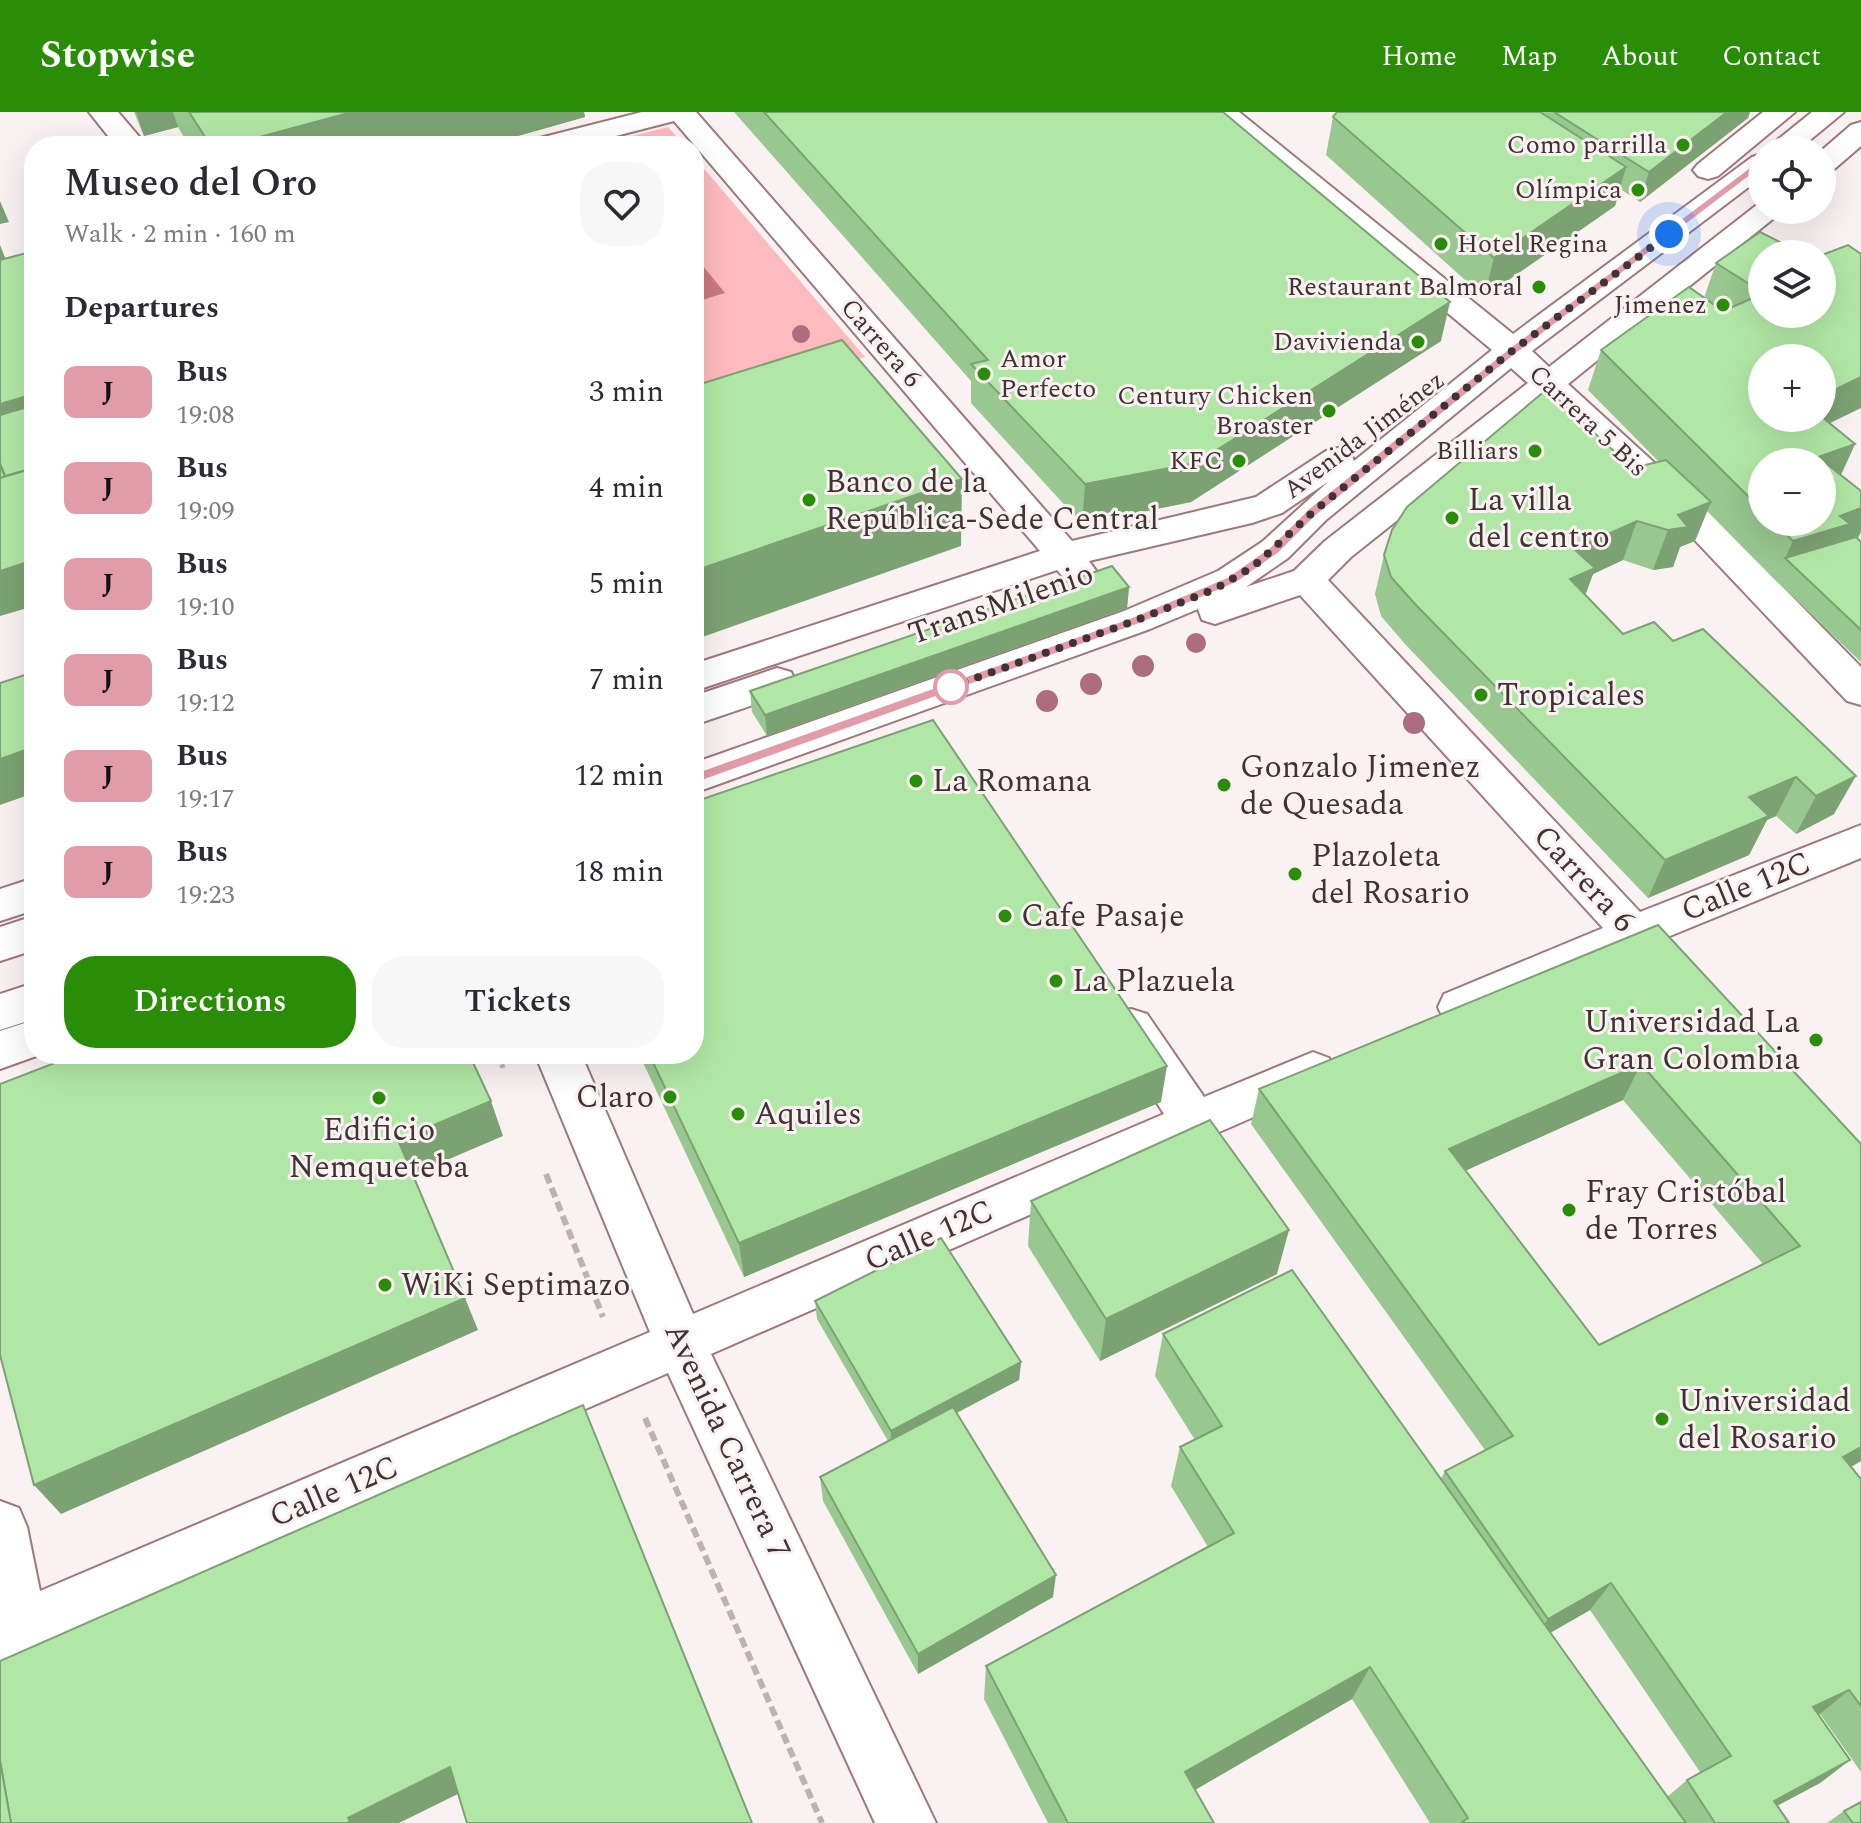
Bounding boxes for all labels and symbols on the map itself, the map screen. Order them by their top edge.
place label: Como parrilla [1507,125,1667,165]
marker: Como parrilla [1674,136,1692,154]
place label: Olímpica [1515,170,1622,210]
marker: Olímpica [1629,181,1647,199]
your location [1649,214,1689,254]
place label: Hotel Regina [1457,224,1608,264]
marker: Hotel Regina [1432,235,1450,253]
place label: Restaurant Balmoral [1287,267,1523,307]
marker: Restaurant Balmoral [1530,278,1548,296]
place label: Jimenez [1614,285,1707,325]
street label: Carrera 6 [831,289,931,397]
marker: Jimenez [1714,296,1732,314]
place label: Davivienda [1273,322,1402,362]
marker: Davivienda [1409,333,1427,351]
place label: Amor Perfecto [1000,339,1096,409]
street label: Carrera 5 Bis [1519,355,1657,487]
street label: Avenida Jiménez [1275,361,1453,509]
marker: Amor Perfecto [975,365,993,383]
place label: Century Chicken Broaster [1117,376,1313,446]
marker: Century Chicken Broaster [1320,402,1338,420]
place label: Billiars [1436,431,1519,471]
place label: KFC [1169,441,1223,481]
marker: Billiars [1526,442,1544,460]
marker: KFC [1230,452,1248,470]
place label: Banco de la República-Sede Central [825,458,1159,544]
place label: La villa del centro [1468,476,1610,562]
marker: Banco de la República-Sede Central [800,491,818,509]
marker: La villa del centro [1443,509,1461,527]
street label: TransMilenio [902,549,1100,659]
unlabelled marker [934,670,968,704]
place label: Tropicales [1497,671,1645,720]
marker: Tropicales [1472,686,1490,704]
place label: Gonzalo Jimenez de Quesada [1240,743,1481,829]
place label: La Romana [932,757,1092,806]
marker: La Romana [907,772,925,790]
marker: Gonzalo Jimenez de Quesada [1215,776,1233,794]
street label: Carrera 6 [1521,814,1647,944]
place label: Plazoleta del Rosario [1311,832,1470,918]
street label: Calle 12C [1674,839,1818,935]
marker: Plazoleta del Rosario [1286,865,1304,883]
place label: Cafe Pasaje [1021,892,1184,941]
marker: Cafe Pasaje [996,907,1014,925]
place label: La Plazuela [1072,957,1235,1006]
marker: La Plazuela [1047,972,1065,990]
place label: Universidad La Gran Colombia [1582,998,1800,1084]
marker: Universidad La Gran Colombia [1807,1031,1825,1049]
place label: Claro [576,1073,654,1122]
marker: Claro [661,1088,679,1106]
marker: Edificio Nemqueteba [370,1089,388,1107]
place label: Aquiles [754,1090,862,1139]
marker: Aquiles [729,1105,747,1123]
place label: Edificio Nemqueteba [289,1106,470,1192]
place label: Fray Cristóbal de Torres [1585,1168,1786,1254]
street label: Calle 12C [857,1187,1001,1285]
marker: Fray Cristóbal de Torres [1560,1201,1578,1219]
place label: WiKi Septimazo [401,1261,630,1310]
marker: WiKi Septimazo [376,1276,394,1294]
street label: Avenida Carrera 7 [651,1315,803,1567]
place label: Universidad del Rosario [1678,1377,1851,1463]
marker: Universidad del Rosario [1653,1410,1671,1428]
street label: Calle 12C [262,1443,406,1541]

